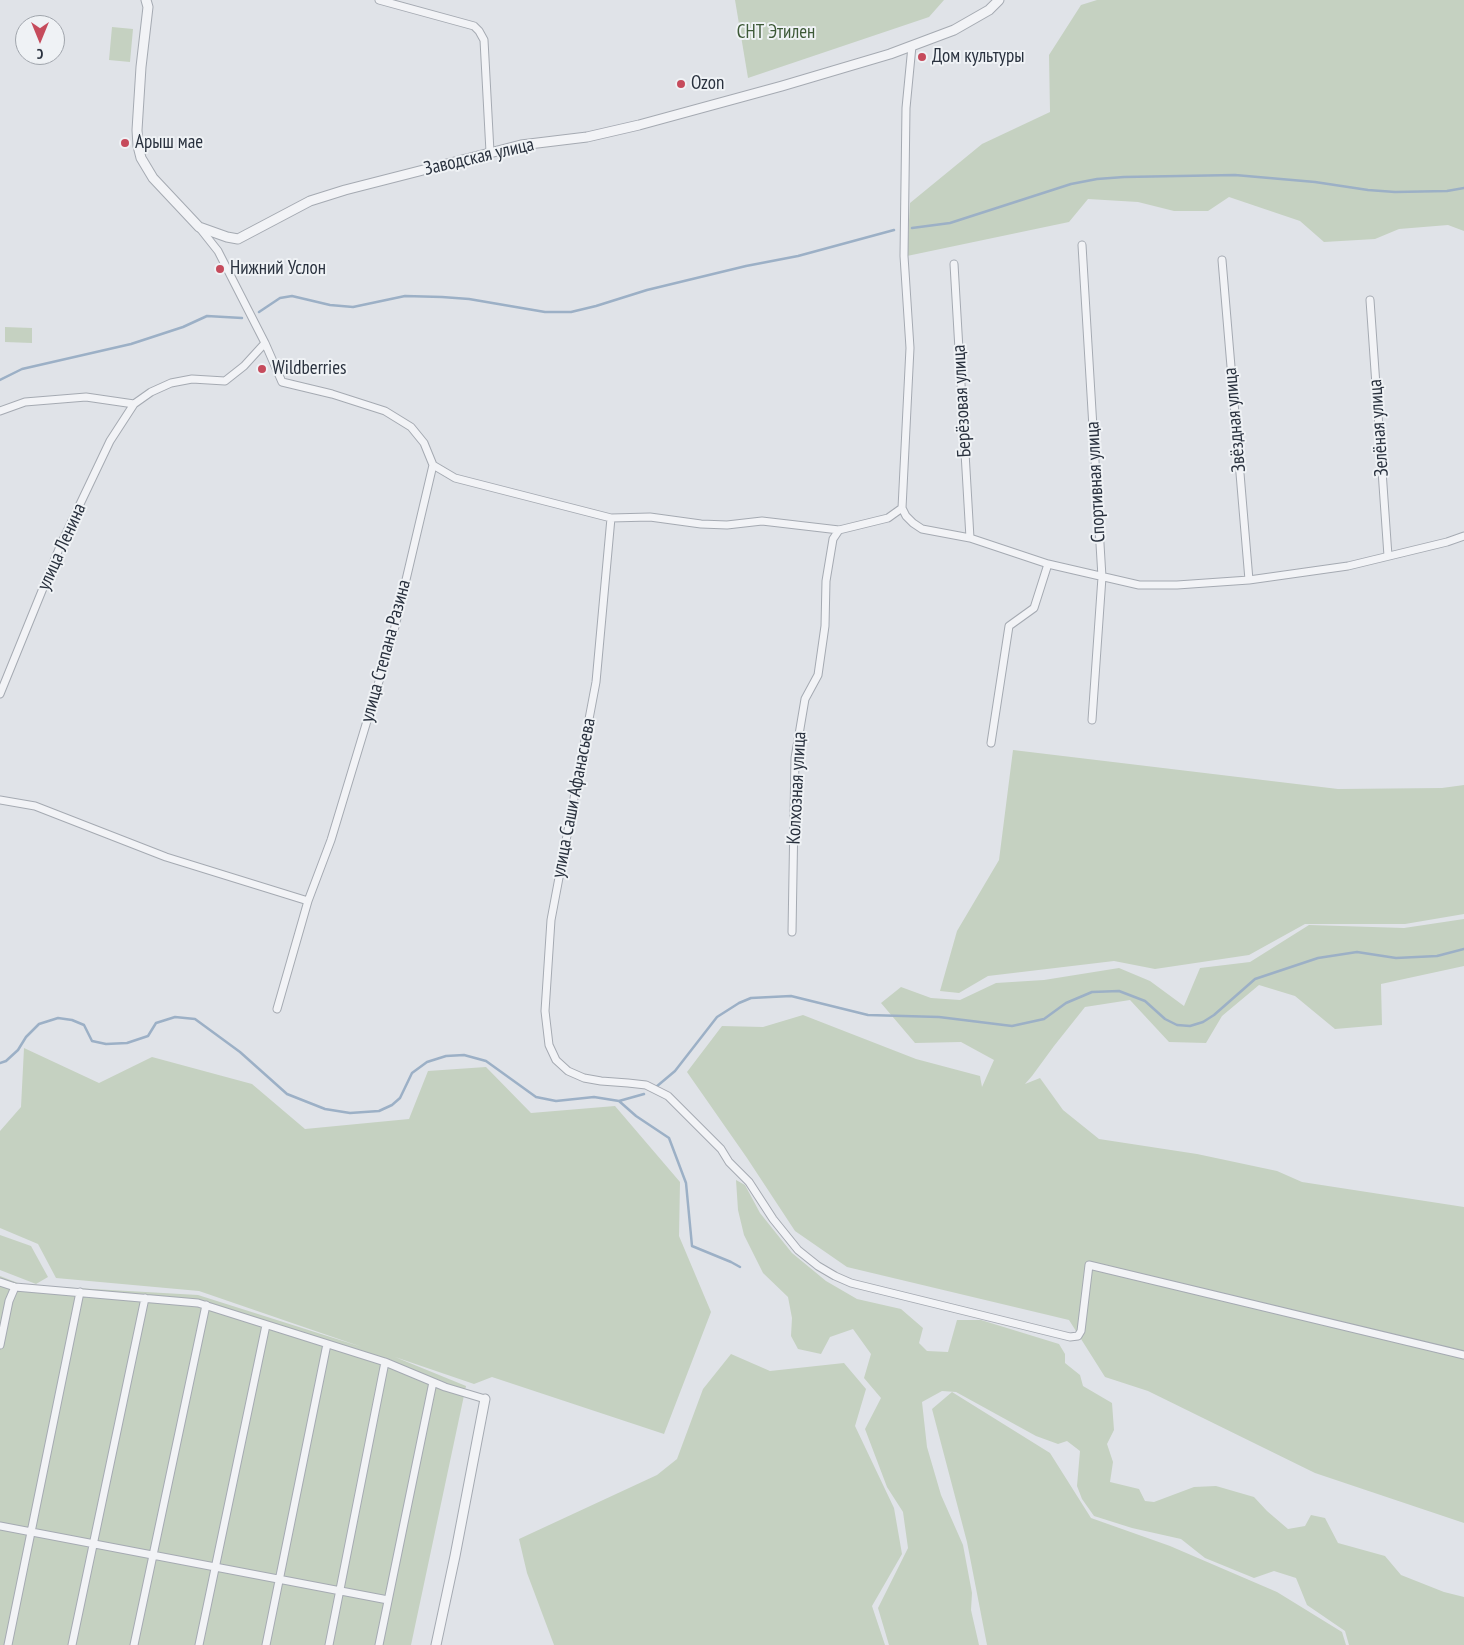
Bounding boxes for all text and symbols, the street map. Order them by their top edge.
north arrow [15,15,65,65]
park label: СНТ Этилен [737,22,815,44]
text: С [37,45,43,63]
place label: Дом культуры [932,46,1024,68]
marker: Дом культуры [916,51,928,63]
place label: Ozon [691,73,724,95]
marker: Ozon [675,78,687,90]
place label: Арыш мае [135,132,203,154]
street label: Заводская улица [422,133,536,181]
marker: Арыш мае [119,137,131,149]
place label: Нижний Услон [230,258,326,280]
marker: Нижний Услон [214,263,226,275]
street label: Берёзовая улица [948,344,976,458]
place label: Wildberries [272,358,346,380]
marker: Wildberries [256,363,268,375]
street label: Звёздная улица [1219,367,1251,473]
street label: Зелёная улица [1364,379,1394,477]
street label: Спортивная улица [1081,421,1111,543]
street label: улица Ленина [33,500,91,594]
street label: улица Степана Разина [356,577,416,725]
street label: улица Саши Афанасьева [547,716,601,880]
street label: Колхозная улица [783,731,811,845]

